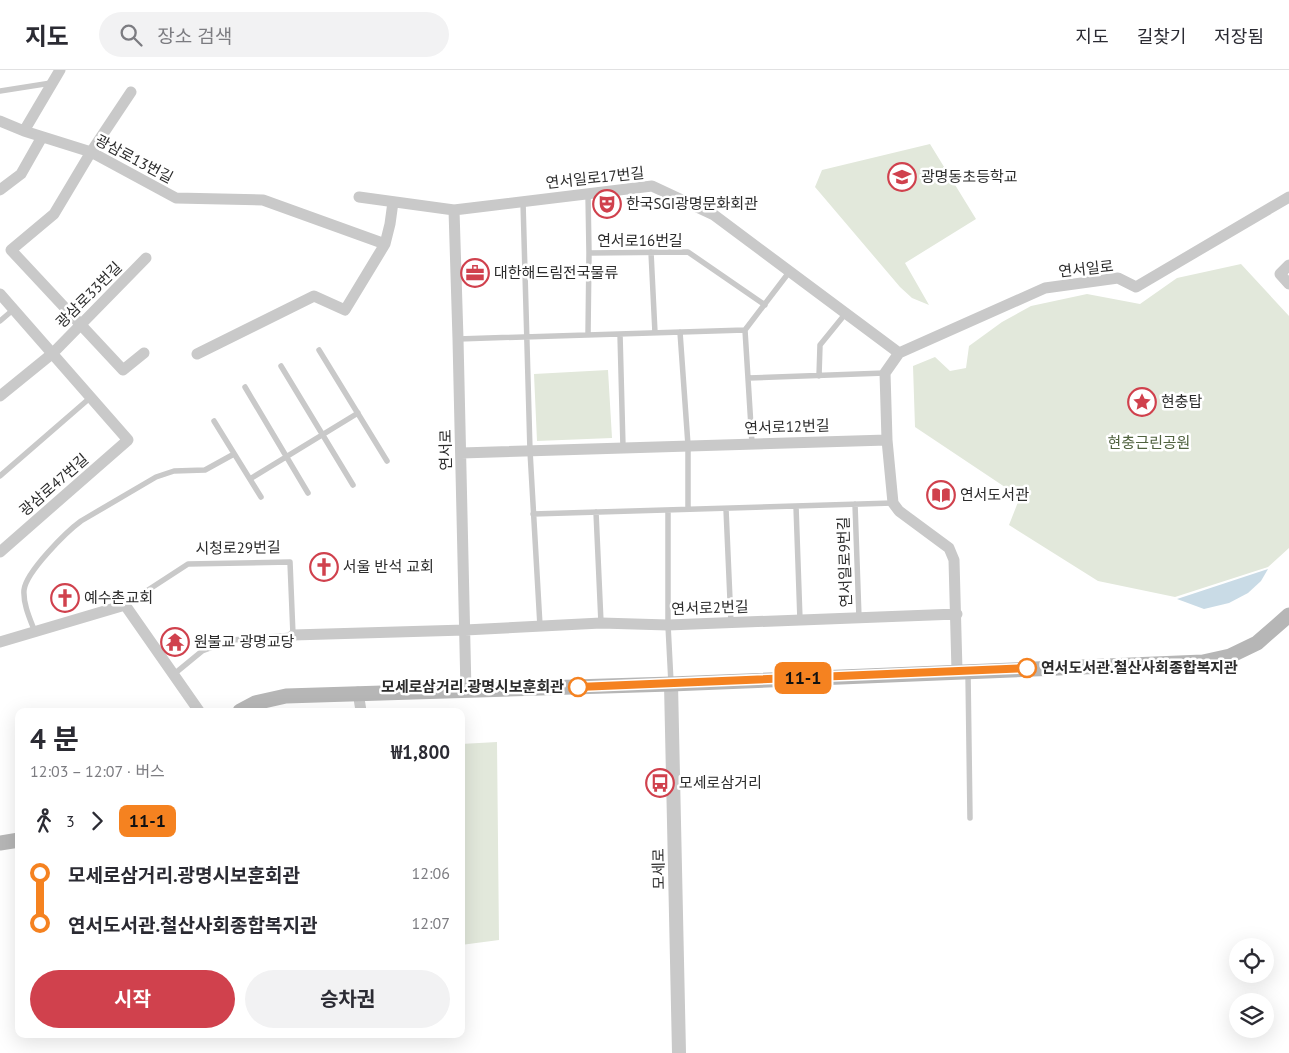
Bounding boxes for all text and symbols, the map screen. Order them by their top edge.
search box [99,12,449,57]
text: 지도 [25,21,69,52]
icon: search [117,21,145,49]
text: 장소 검색 [157,24,232,48]
text: 지도 [1076,25,1109,48]
text: 길찾기 [1137,25,1186,48]
text: 저장됨 [1214,25,1264,48]
street label: 광삼로13번길 [92,130,176,187]
school or university icon: 광명동초등학교 [887,162,917,192]
street label: 연서일로17번길 [545,163,645,192]
place label: 광명동초등학교 [921,167,1018,186]
theatre icon: 한국SGI광명문화회관 [592,189,622,219]
place label: 한국SGI광명문화회관 [626,194,758,213]
street label: 연서로16번길 [597,231,683,250]
street label: 연서일로 [1058,256,1114,281]
street label: 광삼로33번길 [52,258,126,332]
office icon: 대한해드림전국물류 [460,258,490,288]
place label: 대한해드림전국물류 [494,263,618,282]
place icon: 현충탑 [1127,387,1157,417]
place label: 현충탑 [1161,392,1203,411]
street label: 연서로12번길 [744,416,830,437]
street label: 연서로 [436,429,455,471]
park label: 현충근린공원 [1108,433,1190,452]
street label: 광삼로47번길 [15,449,92,520]
library icon: 연서도서관 [926,480,956,510]
place label: 연서도서관 [960,485,1029,504]
street label: 연서일로9번길 [833,516,856,608]
street label: 시청로29번길 [195,537,281,558]
church icon: 서울 반석 교회 [309,552,339,582]
place label: 서울 반석 교회 [343,557,434,576]
church icon: 예수촌교회 [50,583,80,613]
place label: 예수촌교회 [84,588,153,607]
street label: 연서로2번길 [671,597,749,618]
temple icon: 원불교 광명교당 [160,627,190,657]
place label: 원불교 광명교당 [194,632,295,651]
marker: 연서도서관.철산사회종합복지관 [1017,658,1037,678]
place label: 연서도서관.철산사회종합복지관 [1041,658,1238,677]
line badge: 11-1 [768,662,838,694]
text: 11-1 [784,666,822,689]
place label: 모세로삼거리.광명시보훈회관 [381,677,564,696]
marker: 모세로삼거리.광명시보훈회관 [568,677,588,697]
text: 4 분 [30,720,79,757]
text: ₩1,800 [391,740,450,764]
text: 12:03 – 12:07 · 버스 [30,761,165,781]
bus stop icon: 모세로삼거리 [645,768,675,798]
place label: 모세로삼거리 [679,773,762,792]
icon: walk [30,807,58,835]
icon: forward [83,807,111,835]
text: 11-1 [129,809,166,832]
text: 3 [66,811,75,831]
street label: 모세로 [649,848,668,890]
text: 모세로삼거리.광명시보훈회관 [68,863,300,887]
text: 12:06 [412,863,450,883]
text: 연서도서관.철산사회종합복지관 [68,913,317,937]
text: 12:07 [412,913,450,933]
map controls [1229,938,1274,1038]
button: locate [1229,938,1274,983]
button: 시작 [30,970,235,1028]
button: 승차권 [245,970,450,1028]
button: layers [1229,993,1274,1038]

